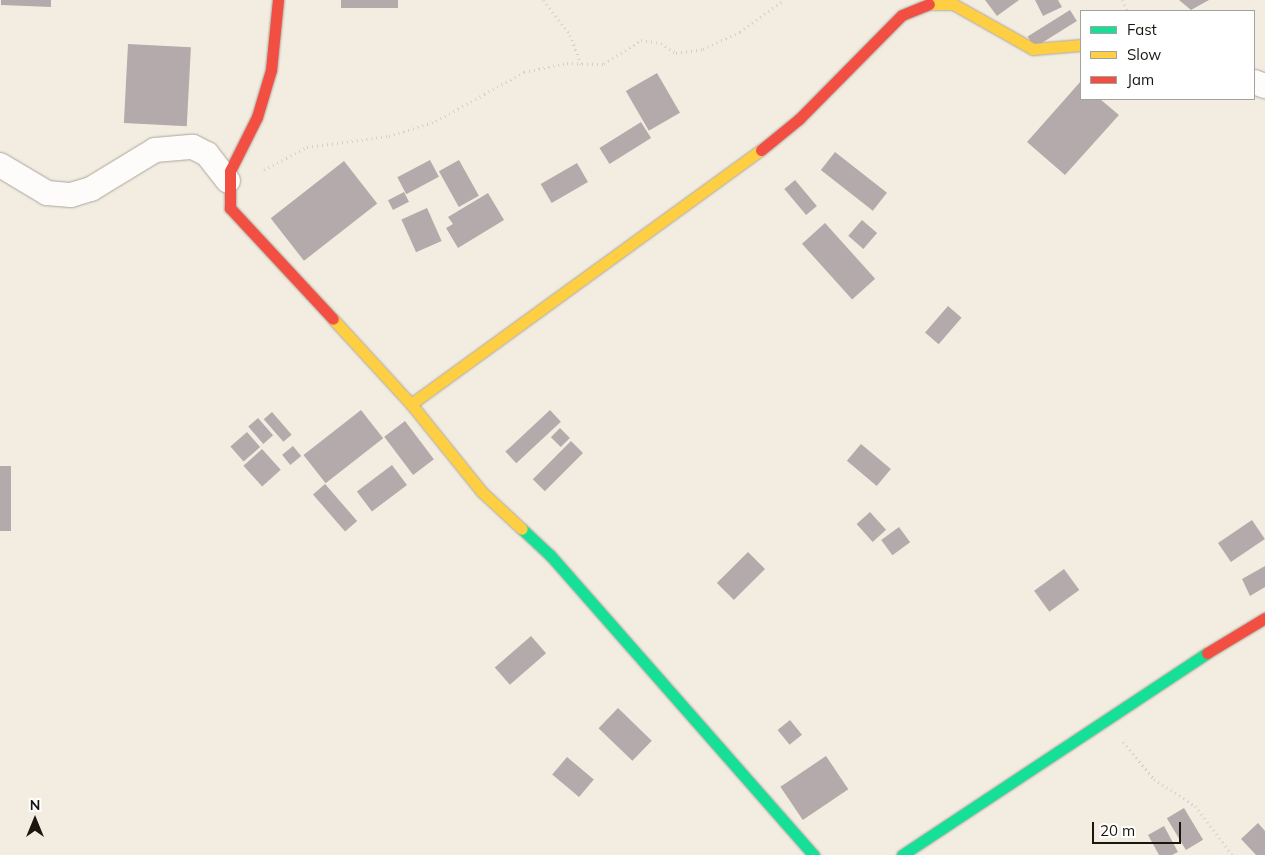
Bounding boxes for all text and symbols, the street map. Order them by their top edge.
legend [1080,10,1255,100]
text: Fast [1127,20,1157,39]
text: Slow [1127,45,1161,64]
text: Jam [1127,70,1154,89]
north arrow [10,795,60,845]
text: N [30,796,40,814]
scale bar [1095,812,1184,844]
text: 20 m [1100,821,1135,840]

